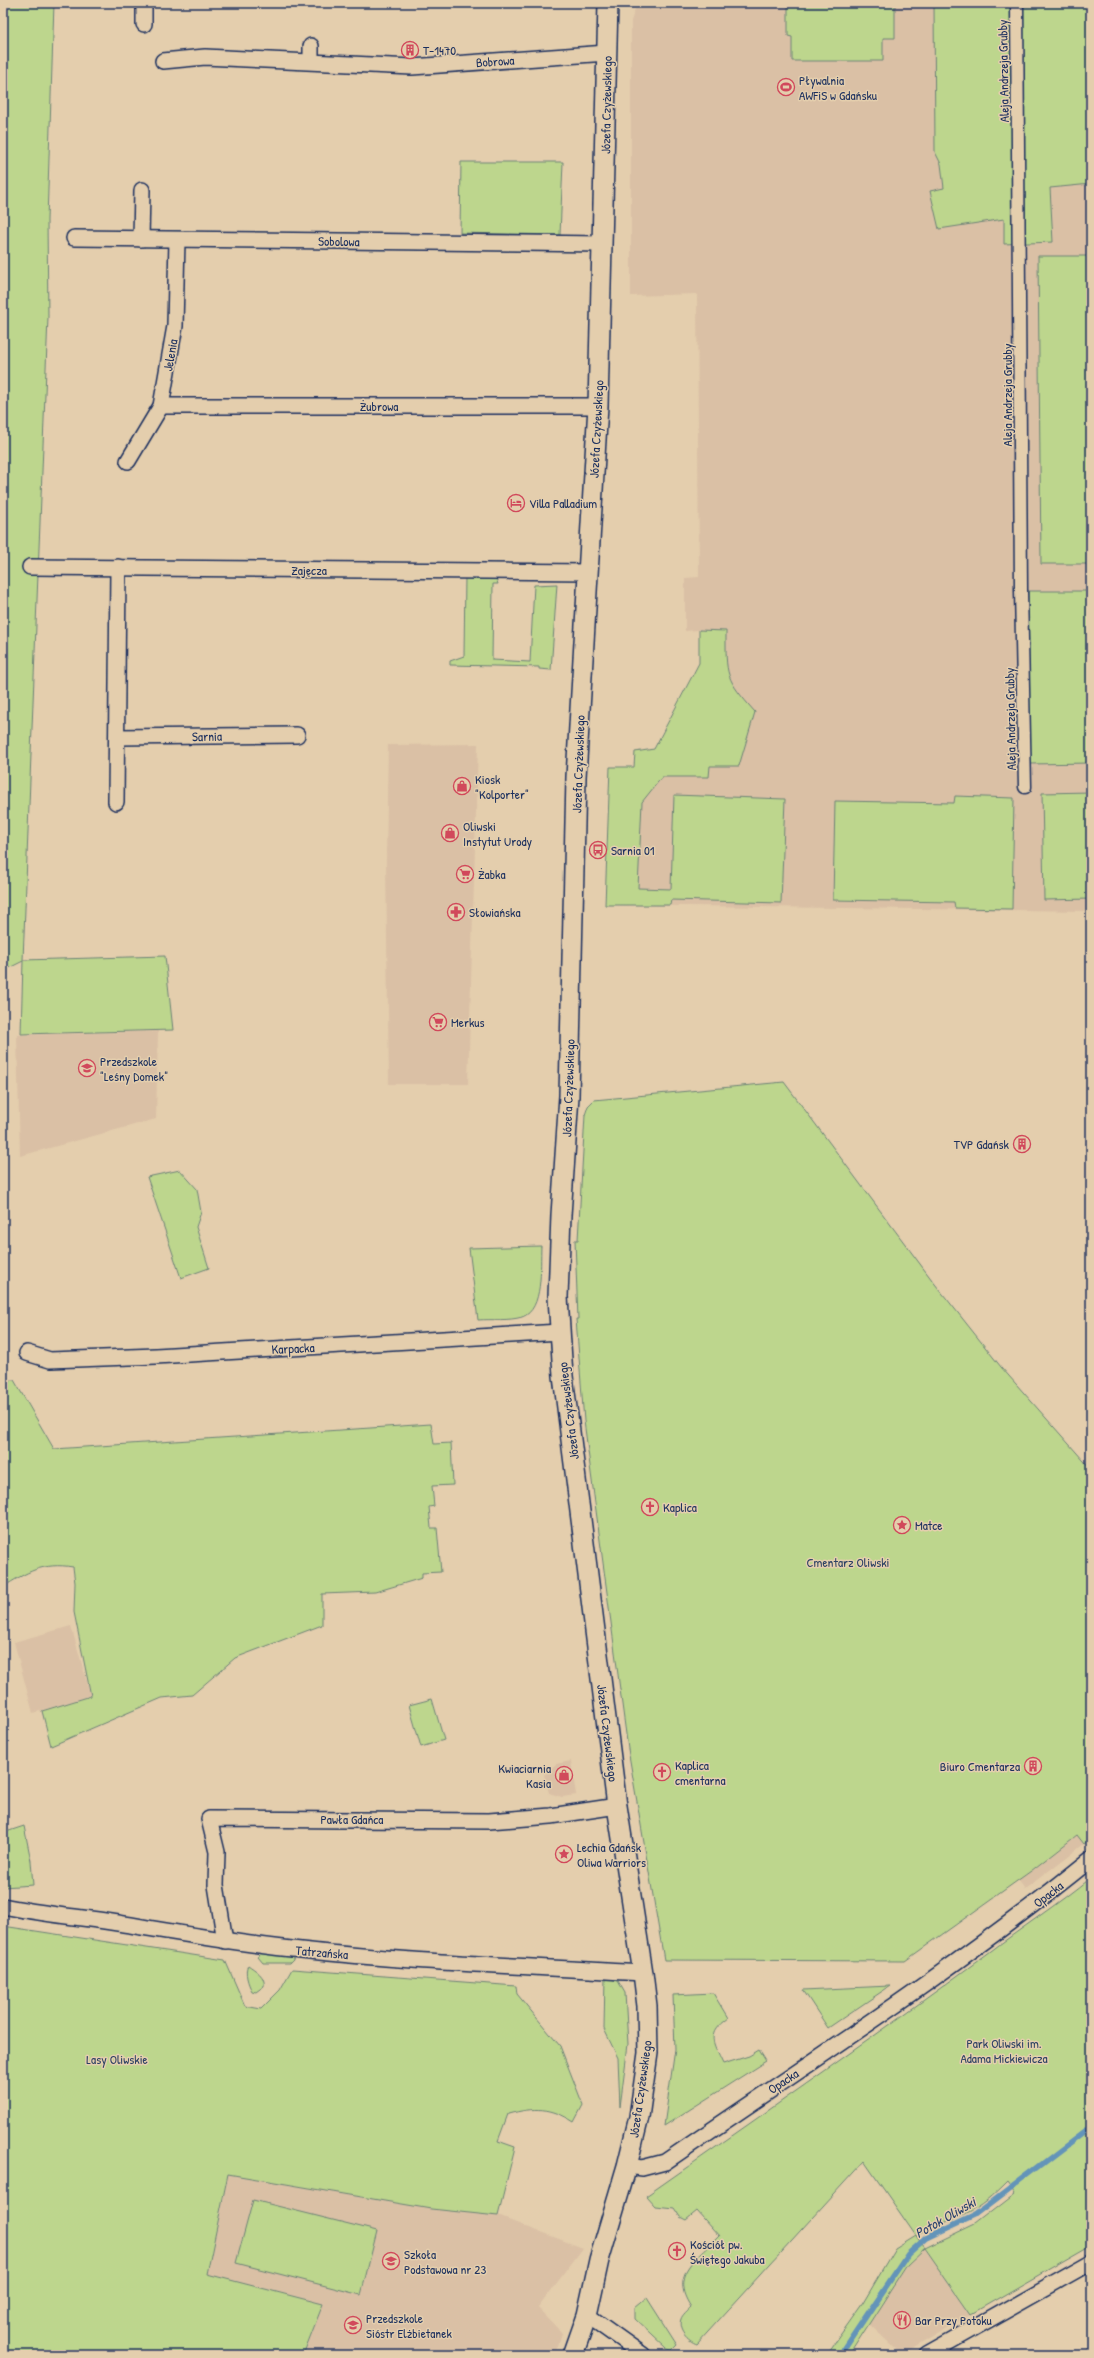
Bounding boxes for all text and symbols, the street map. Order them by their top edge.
street label: Aleja Andrzeja Grubby [993,19,1013,123]
building icon: T-1470 [400,40,420,60]
place label: T-1470 [423,41,456,59]
street label: Bobrowa [475,51,515,71]
street label: Józefa Czyżewskiego [596,56,616,154]
place label: Pływalnia AWFiS w Gdańsku [799,71,877,104]
sports icon: Pływalnia AWFiS w Gdańsku [776,77,796,97]
street label: Sobolowa [318,232,360,250]
street label: Jelenia [158,337,182,373]
street label: Aleja Andrzeja Grubby [998,343,1016,446]
street label: Józefa Czyżewskiego [584,380,608,478]
street label: Żubrowa [360,397,398,415]
hotel icon: Villa Palladium [506,493,526,513]
place label: Villa Palladium [529,494,597,512]
street label: Zajęcza [291,561,327,579]
street label: Aleja Andrzeja Grubby [1000,667,1020,771]
street label: Józefa Czyżewskiego [567,715,589,813]
street label: Sarnia [192,727,222,745]
place label: Kiosk "Kolporter" [475,770,529,803]
shop icon: Kiosk "Kolporter" [452,776,472,796]
place label: Oliwski Instytut Urody [463,817,533,850]
shop icon: Oliwski Instytut Urody [440,823,460,843]
bus stop icon: Sarnia 01 [588,840,608,860]
place label: Sarnia 01 [611,841,655,859]
supermarket icon: Żabka [455,864,475,884]
place label: Żabka [478,865,506,883]
pharmacy icon: Słowiańska [446,902,466,922]
place label: Słowiańska [469,903,521,921]
supermarket icon: Merkus [428,1012,448,1032]
place label: Merkus [451,1013,485,1031]
street label: Józefa Czyżewskiego [557,1039,579,1137]
place label: Przedszkole "Leśny Domek" [100,1052,168,1085]
school or university icon: Przedszkole "Leśny Domek" [77,1058,97,1078]
building icon: TVP Gdańsk [1012,1134,1032,1154]
place label: TVP Gdańsk [954,1135,1010,1153]
street label: Karpacka [271,1338,315,1358]
street label: Józefa Czyżewskiego [553,1361,583,1461]
church icon: Kaplica [640,1497,660,1517]
place label: Kaplica [663,1498,697,1516]
place icon: Matce [892,1515,912,1535]
place label: Matce [915,1516,943,1534]
park label: Cmentarz Oliwski [806,1553,890,1571]
street label: Józefa Czyżewskiego [593,1683,623,1783]
place label: Kaplica cmentarna [675,1756,725,1789]
building icon: Biuro Cmentarza [1023,1756,1043,1776]
place label: Biuro Cmentarza [940,1757,1020,1775]
place label: Kwiaciarnia Kasia [498,1759,551,1792]
church icon: Kaplica cmentarna [652,1762,672,1782]
shop icon: Kwiaciarnia Kasia [554,1765,574,1785]
street label: Pawła Gdańca [321,1810,383,1828]
place label: Lechia Gdańsk Oliwa Warriors [577,1838,646,1871]
place icon: Lechia Gdańsk Oliwa Warriors [554,1844,574,1864]
street label: Opacka [1029,1877,1067,1911]
street label: Tatrzańska [295,1941,349,1963]
park label: Park Oliwski im. Adama Mickiewicza [960,2034,1048,2067]
street label: Józefa Czyżewskiego [624,2039,656,2139]
park label: Lasy Oliwskie [86,2050,148,2068]
street label: Opacka [764,2064,802,2098]
water label: Potok Oliwski [911,2191,981,2242]
place label: Kościół pw. Świętego Jakuba [690,2235,765,2268]
church icon: Kościół pw. Świętego Jakuba [667,2241,687,2261]
place label: Szkoła Podstawowa nr 23 [404,2245,486,2278]
school or university icon: Szkoła Podstawowa nr 23 [381,2251,401,2271]
place label: Przedszkole Sióstr Elżbietanek [366,2309,452,2342]
restaurant icon: Bar Przy Potoku [892,2310,912,2330]
place label: Bar Przy Potoku [915,2311,992,2329]
school or university icon: Przedszkole Sióstr Elżbietanek [343,2315,363,2335]

